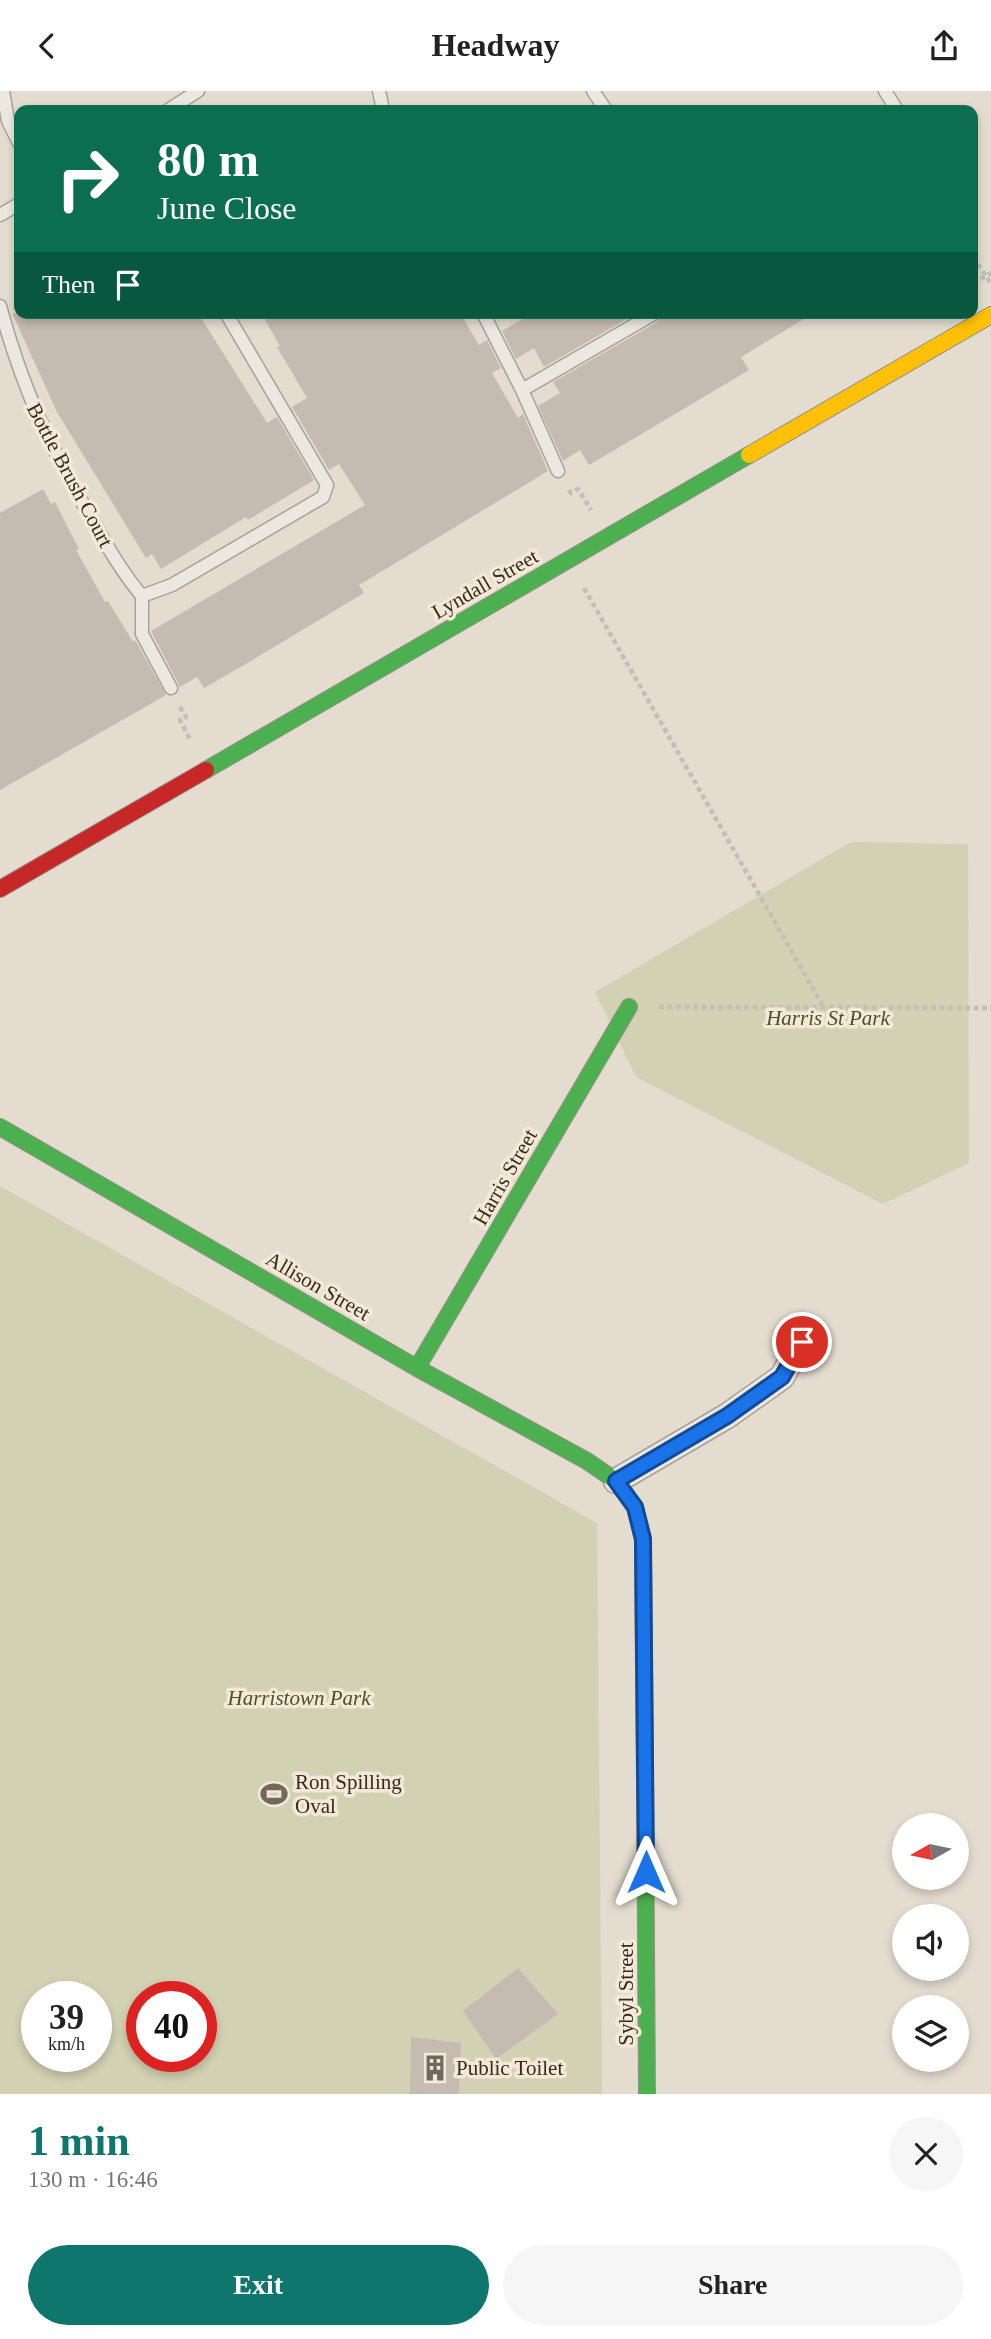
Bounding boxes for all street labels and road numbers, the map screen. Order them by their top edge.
street label: Bottle Brush Court [22,399,118,551]
street label: Lyndall Street [428,544,542,624]
street label: Harris Street [468,1125,542,1229]
street label: Allison Street [262,1247,374,1325]
street label: Sybyl Street [614,1942,638,2046]

